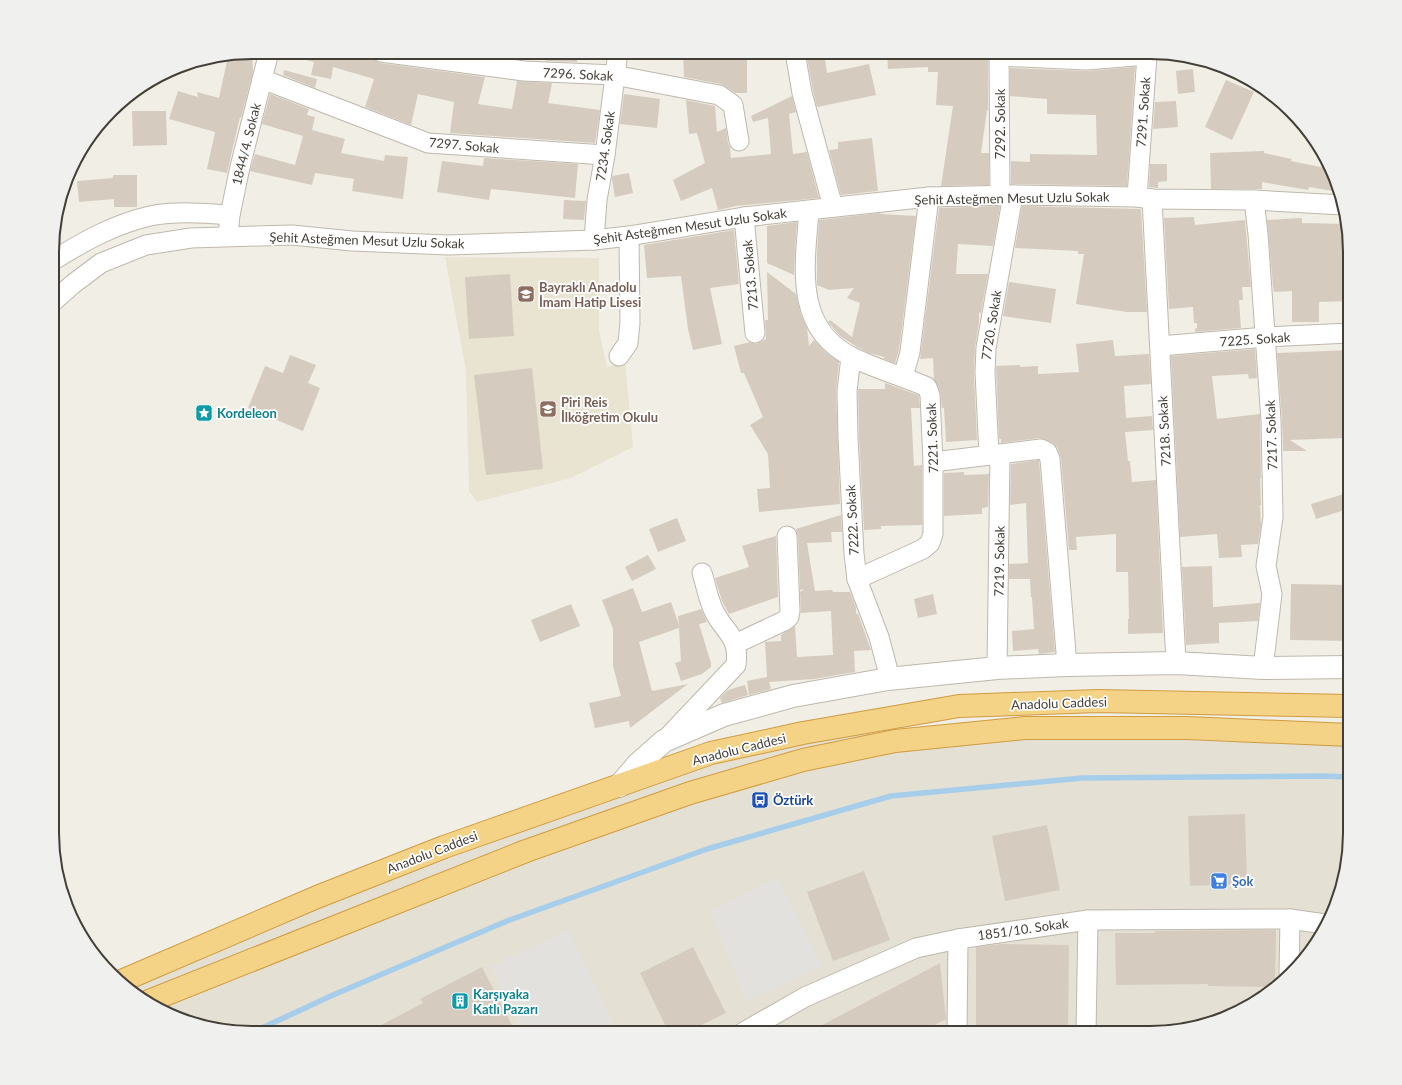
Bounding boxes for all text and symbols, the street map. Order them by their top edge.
street label: 7296. Sokak [542,64,614,84]
street label: 7291. Sokak [1133,76,1153,148]
street label: 7292. Sokak [992,88,1008,159]
street label: 1844/4. Sokak [228,101,264,187]
street label: 7234. Sokak [592,110,618,182]
street label: 7297. Sokak [428,134,500,156]
street label: Şehit Asteğmen Mesut Uzlu Sokak [914,188,1110,208]
street label: Şehit Asteğmen Mesut Uzlu Sokak [592,204,788,248]
street label: Şehit Asteğmen Mesut Uzlu Sokak [269,229,465,251]
street label: 7213. Sokak [739,239,761,311]
place label: Bayraklı Anadolu İmam Hatip Lisesi [539,279,641,310]
school or university icon: Bayraklı Anadolu İmam Hatip Lisesi [516,284,536,304]
street label: 7720. Sokak [978,288,1004,361]
street label: 7225. Sokak [1219,329,1291,349]
place label: Piri Reis İlköğretim Okulu [561,394,658,425]
street label: 7218. Sokak [1154,395,1174,467]
school or university icon: Piri Reis İlköğretim Okulu [538,399,558,419]
street label: 7217. Sokak [1262,399,1280,471]
street label: 7221. Sokak [923,402,941,474]
place icon: Kordeleon [194,403,214,423]
place label: Kordeleon [217,405,277,421]
street label: 7222. Sokak [842,484,862,556]
street label: 7219. Sokak [990,525,1008,596]
street label: Anadolu Caddesi [1011,693,1107,713]
street label: Anadolu Caddesi [690,730,788,768]
bus stop icon: Öztürk [750,790,770,810]
place label: Öztürk [773,792,813,808]
street label: Anadolu Caddesi [384,827,480,877]
supermarket icon: Şok [1209,871,1229,891]
place label: Şok [1232,873,1254,889]
street label: 1851/10. Sokak [977,915,1070,943]
place label: Karşıyaka Katlı Pazarı [473,986,538,1017]
building icon: Karşıyaka Katlı Pazarı [450,991,470,1011]

